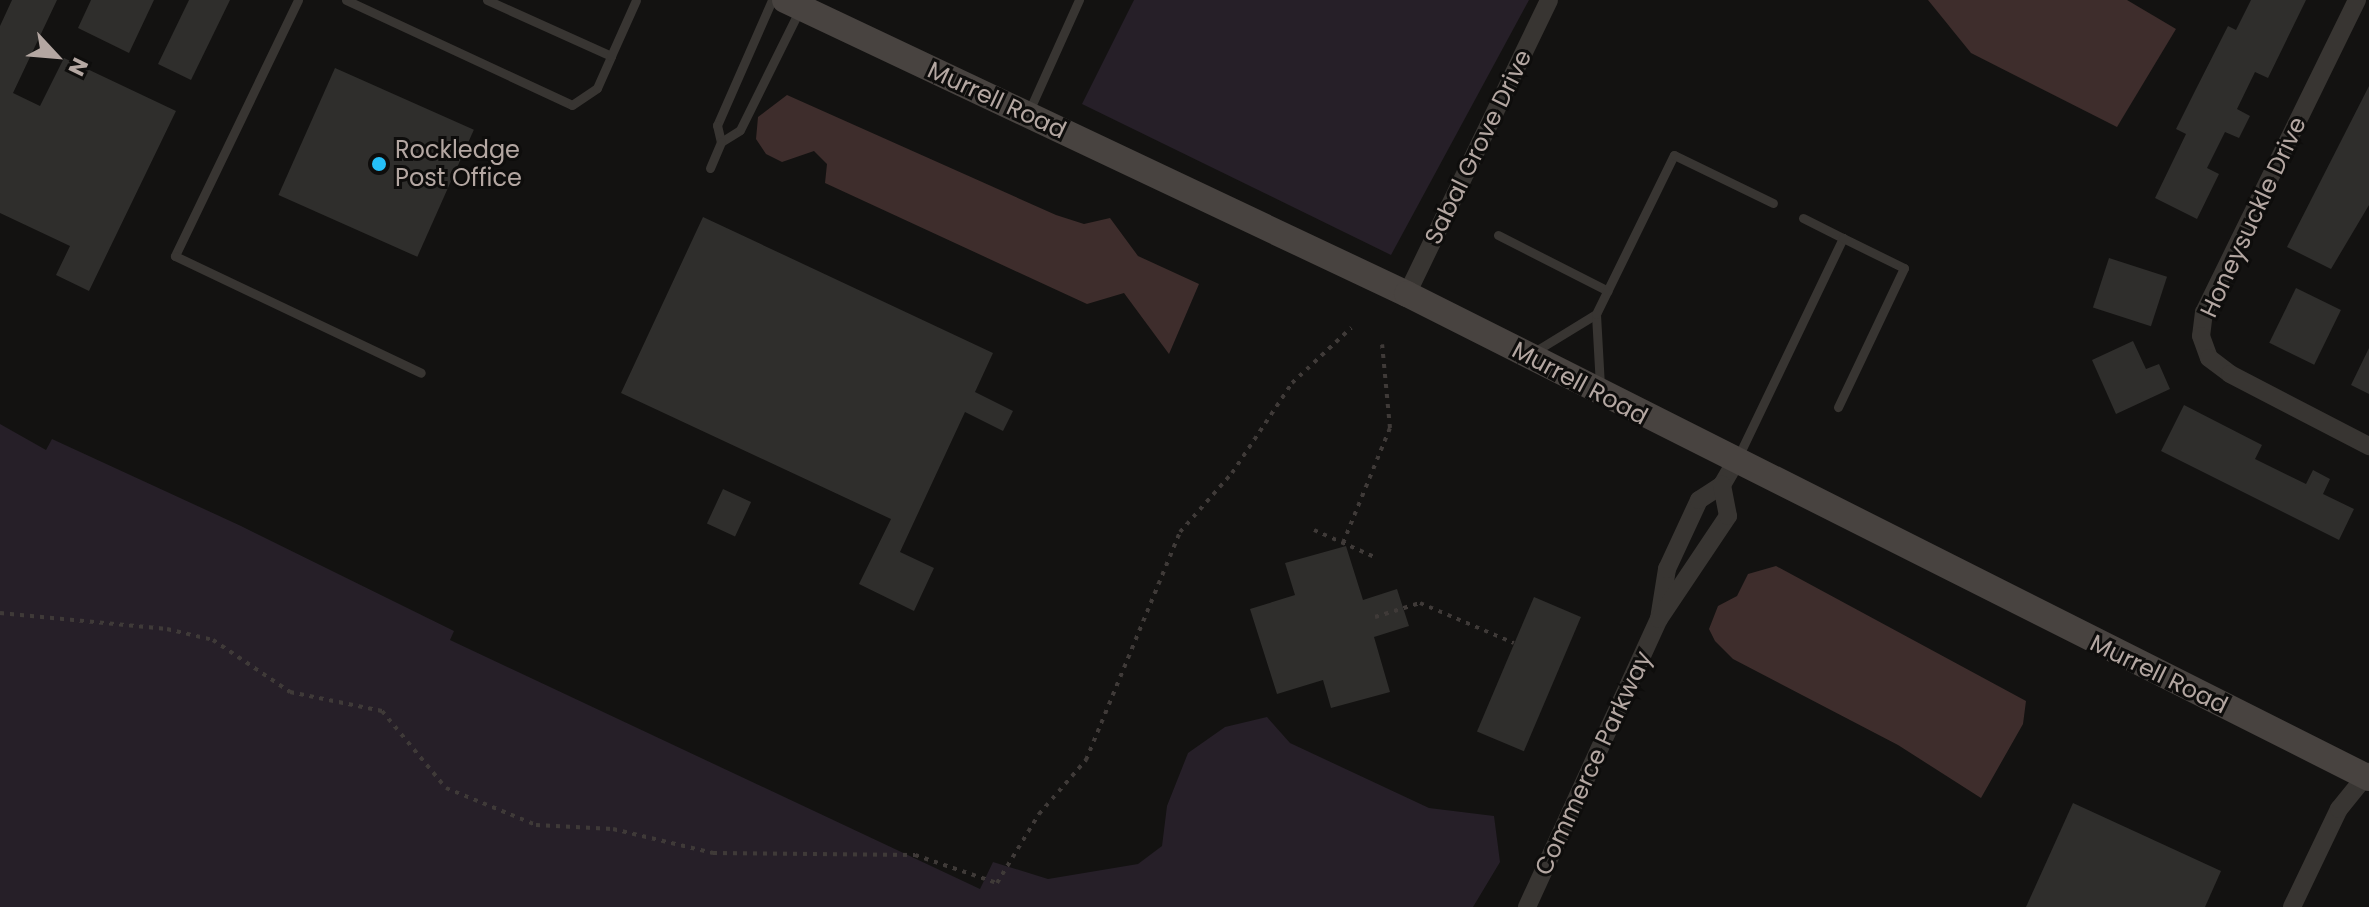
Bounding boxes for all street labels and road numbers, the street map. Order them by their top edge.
street label: Sabal Grove Drive [1418,45,1538,249]
street label: Murrell Road [923,55,1071,145]
street label: Honeysuckle Drive [2194,112,2312,322]
street label: Murrell Road [1507,335,1653,431]
street label: Murrell Road [2086,628,2232,720]
street label: Commerce Parkway [1528,646,1658,880]

